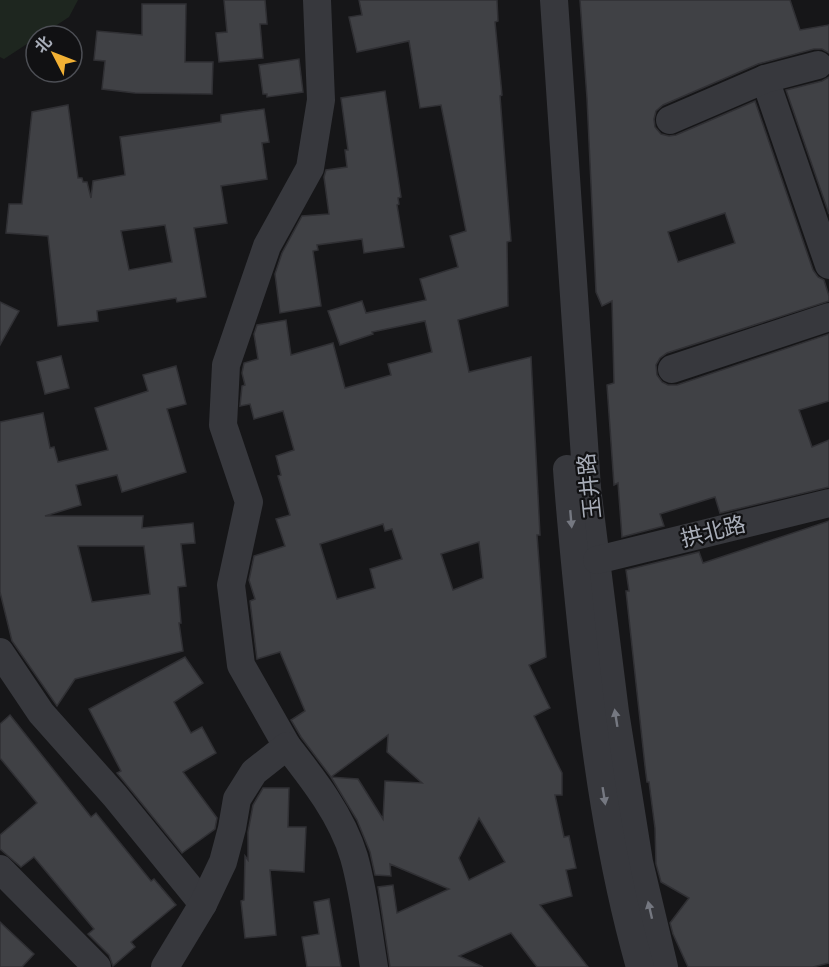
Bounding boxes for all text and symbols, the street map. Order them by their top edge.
north arrow [24,24,84,84]
text: 北 [29,30,57,58]
street label: 玉井路 [569,451,609,521]
street label: 拱北路 [677,507,749,555]
one-way arrow [566,510,576,529]
one-way arrow [611,709,620,728]
one-way arrow [599,787,608,806]
one-way arrow [644,901,654,920]

